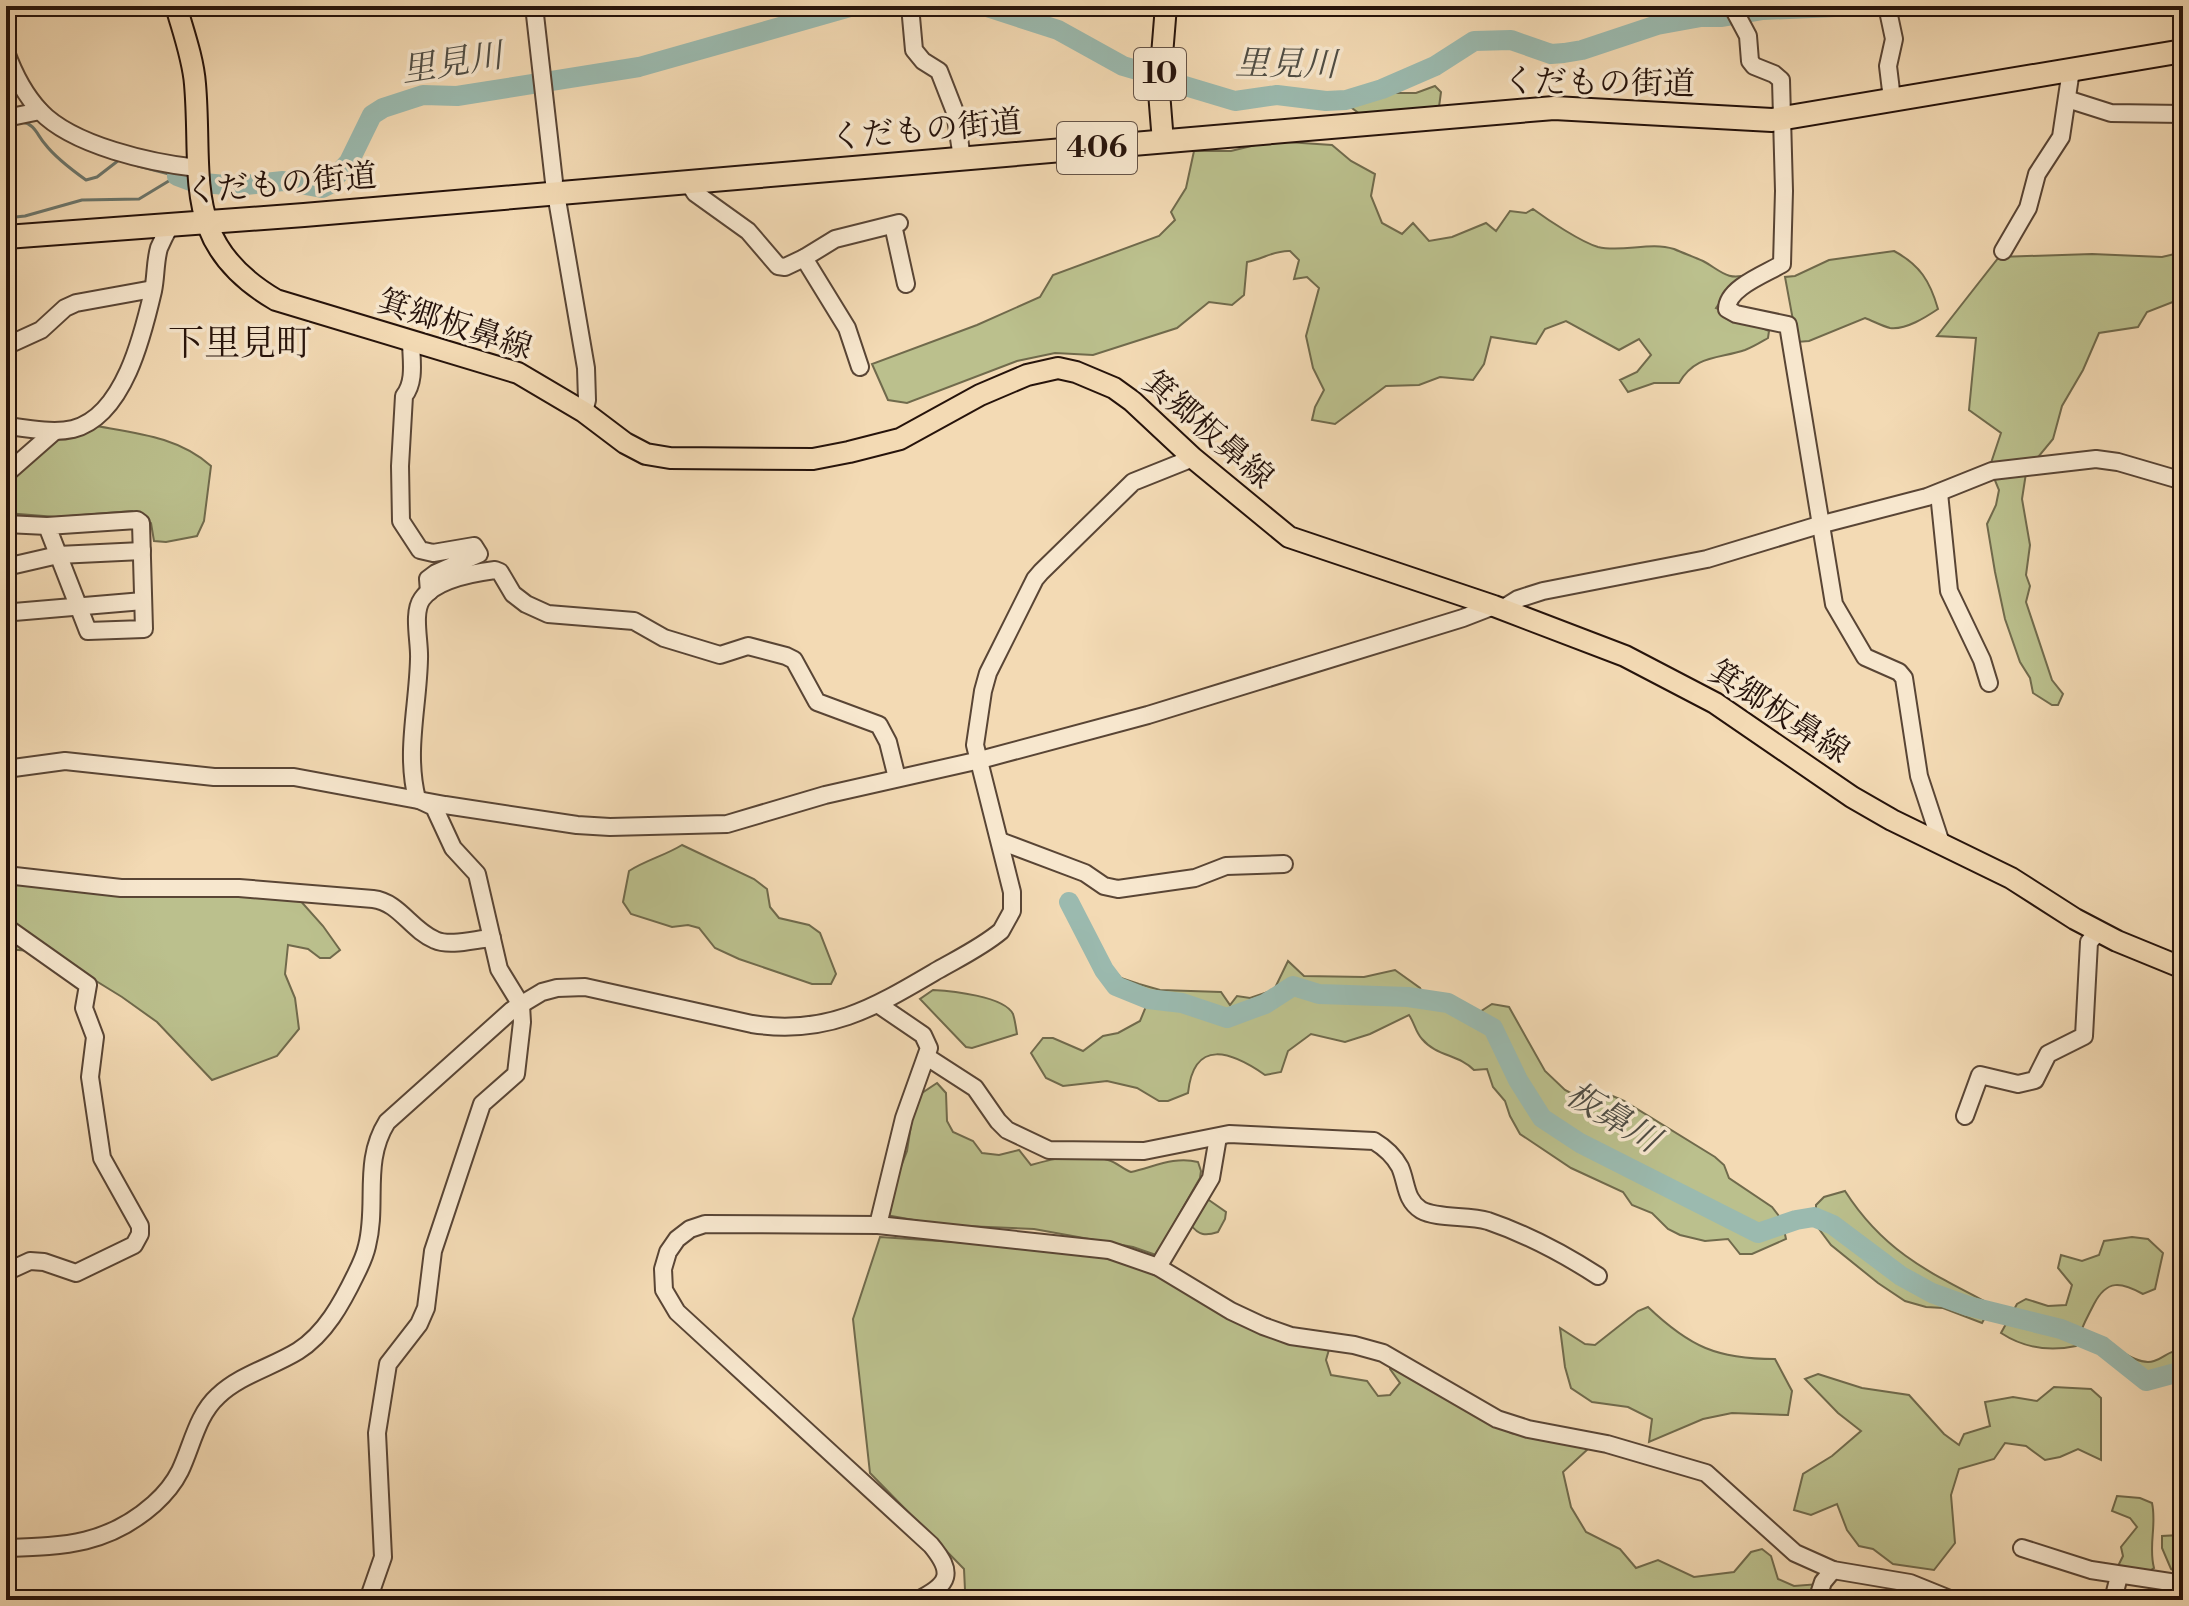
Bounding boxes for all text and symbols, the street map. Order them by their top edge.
water label: 里見川 [398,35,510,93]
water label: 里見川 [1235,43,1341,87]
road number: 10 [1134,48,1186,100]
street label: くだもの街道 [1503,61,1695,105]
street label: くだもの街道 [829,102,1023,158]
road number: 406 [1057,122,1137,174]
street label: くだもの街道 [184,156,378,212]
street label: 箕郷板鼻線 [373,281,537,369]
district label: 下里見町 [168,322,312,367]
street label: 箕郷板鼻線 [1134,362,1282,498]
street label: 箕郷板鼻線 [1701,652,1857,772]
water label: 板鼻川 [1557,1074,1670,1164]

